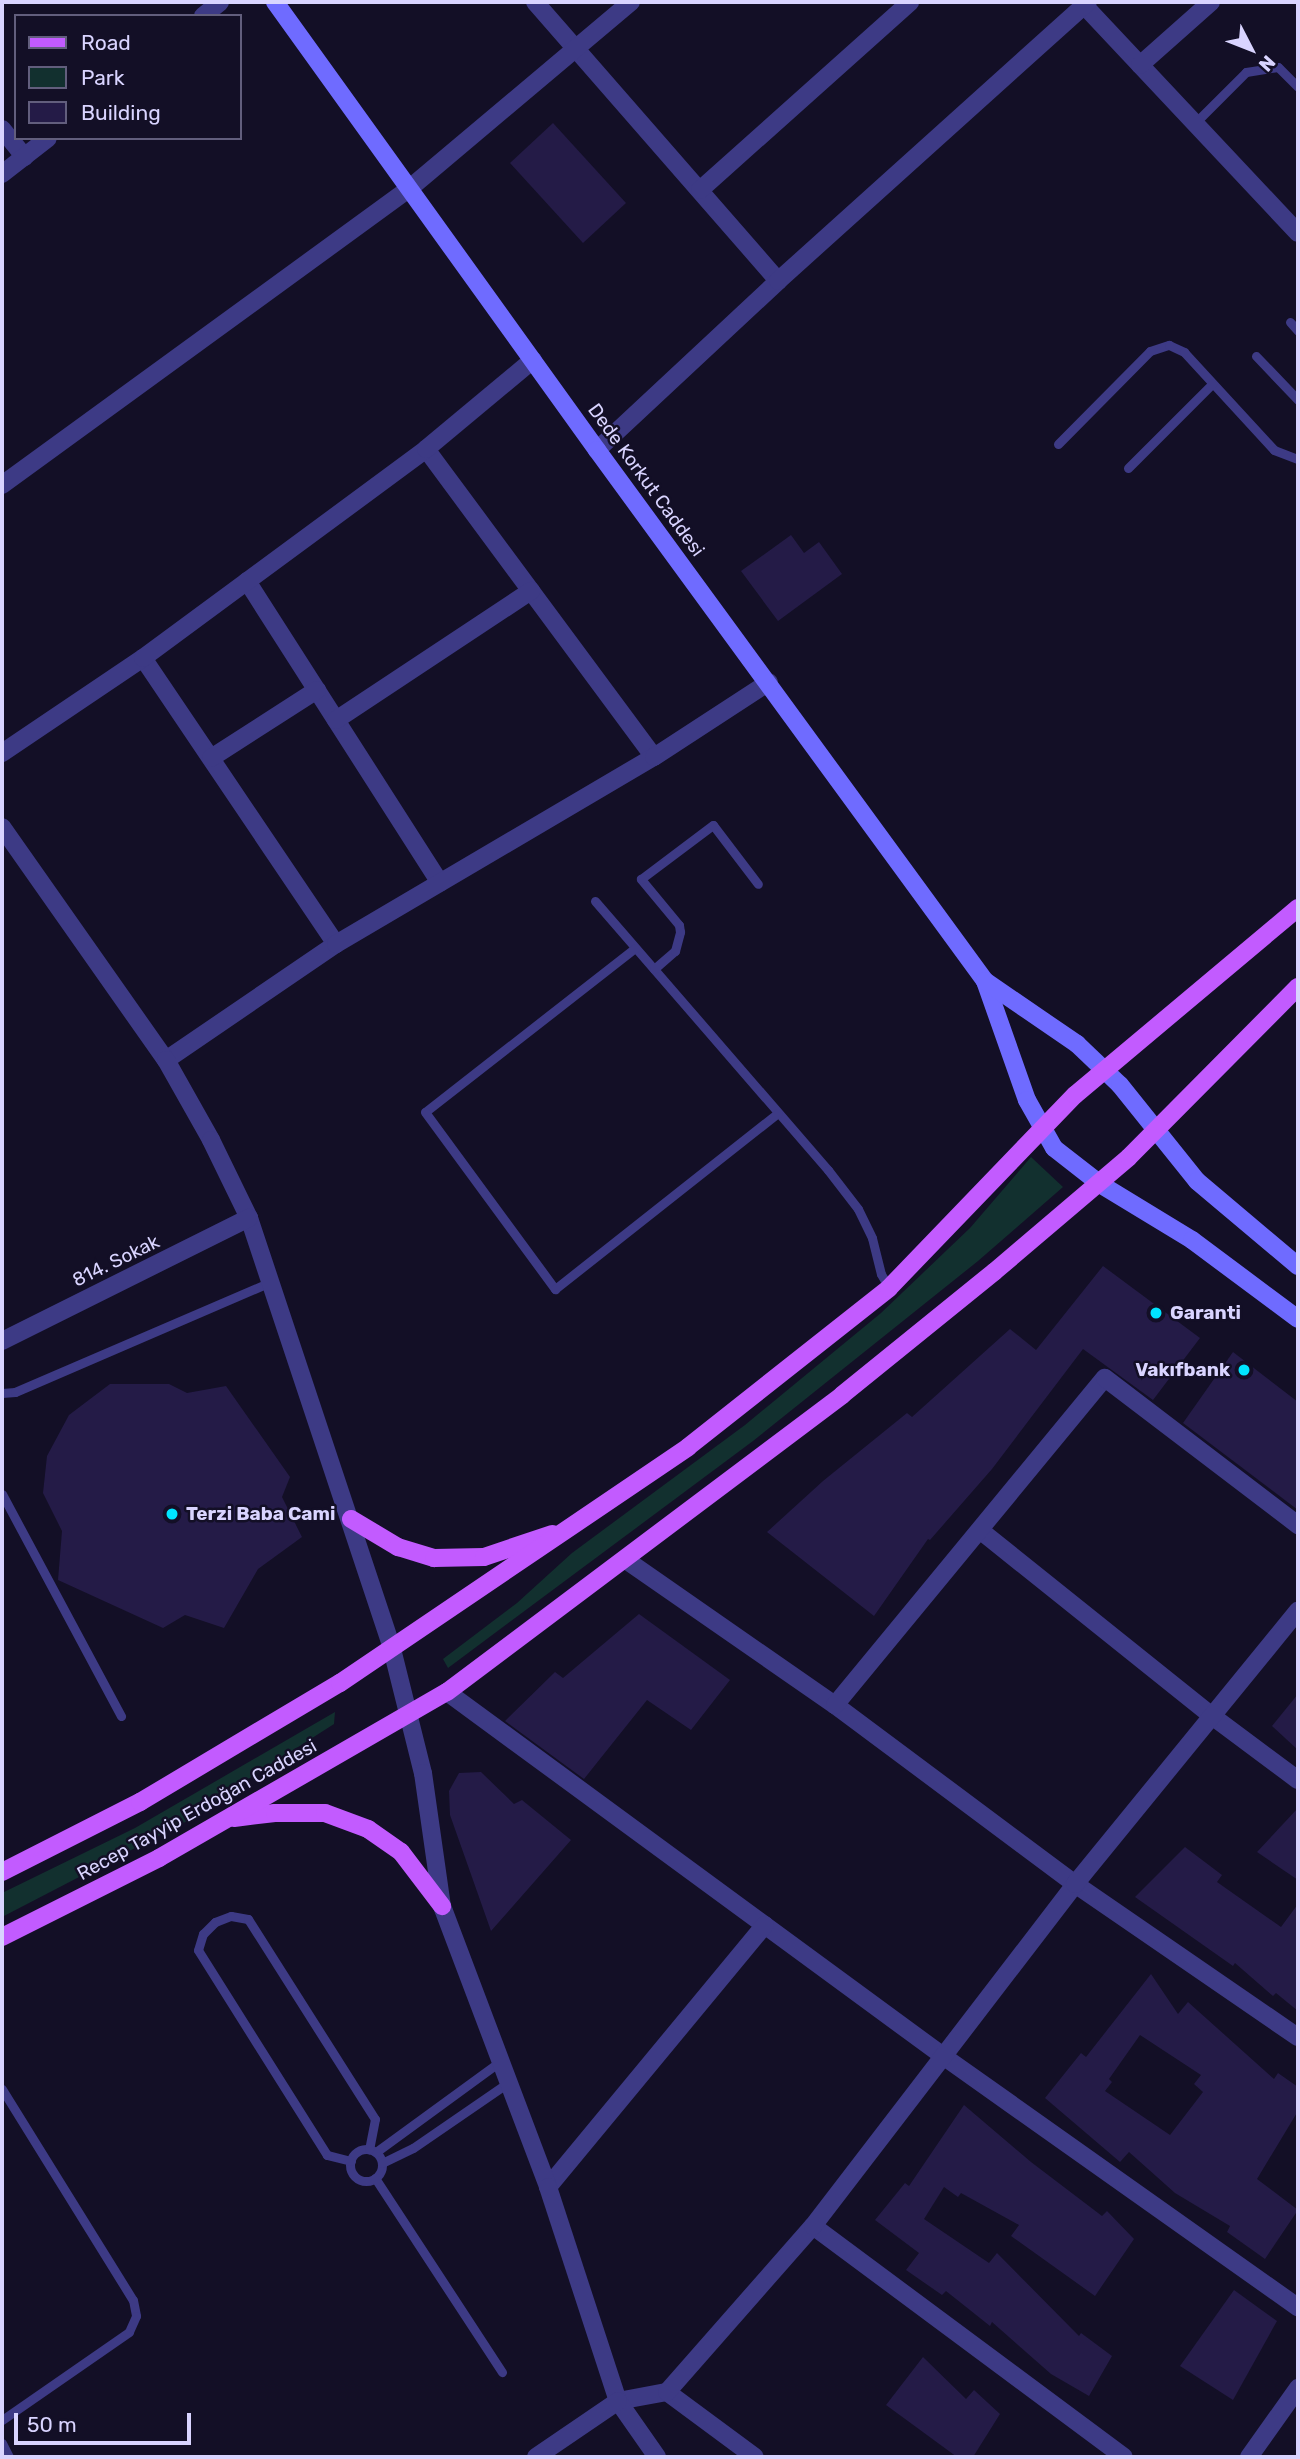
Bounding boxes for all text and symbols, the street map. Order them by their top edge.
legend [14,14,242,140]
north arrow [1216,14,1286,84]
text: Road [81,30,131,55]
text: N [1254,51,1280,76]
text: Park [81,65,125,90]
text: Building [81,100,161,125]
street label: Dede Korkut Caddesi [583,399,709,561]
street label: 814. Sokak [69,1230,163,1292]
place label: Garanti [1170,1302,1241,1324]
marker: Garanti [1148,1305,1164,1321]
place label: Vakıfbank [1135,1359,1230,1381]
marker: Vakıfbank [1236,1362,1252,1378]
place label: Terzi Baba Cami [186,1503,335,1525]
marker: Terzi Baba Cami [164,1506,180,1522]
street label: Recep Tayyip Erdoğan Caddesi [73,1734,321,1886]
scale bar [18,2400,194,2444]
text: 50 m [27,2412,77,2437]

